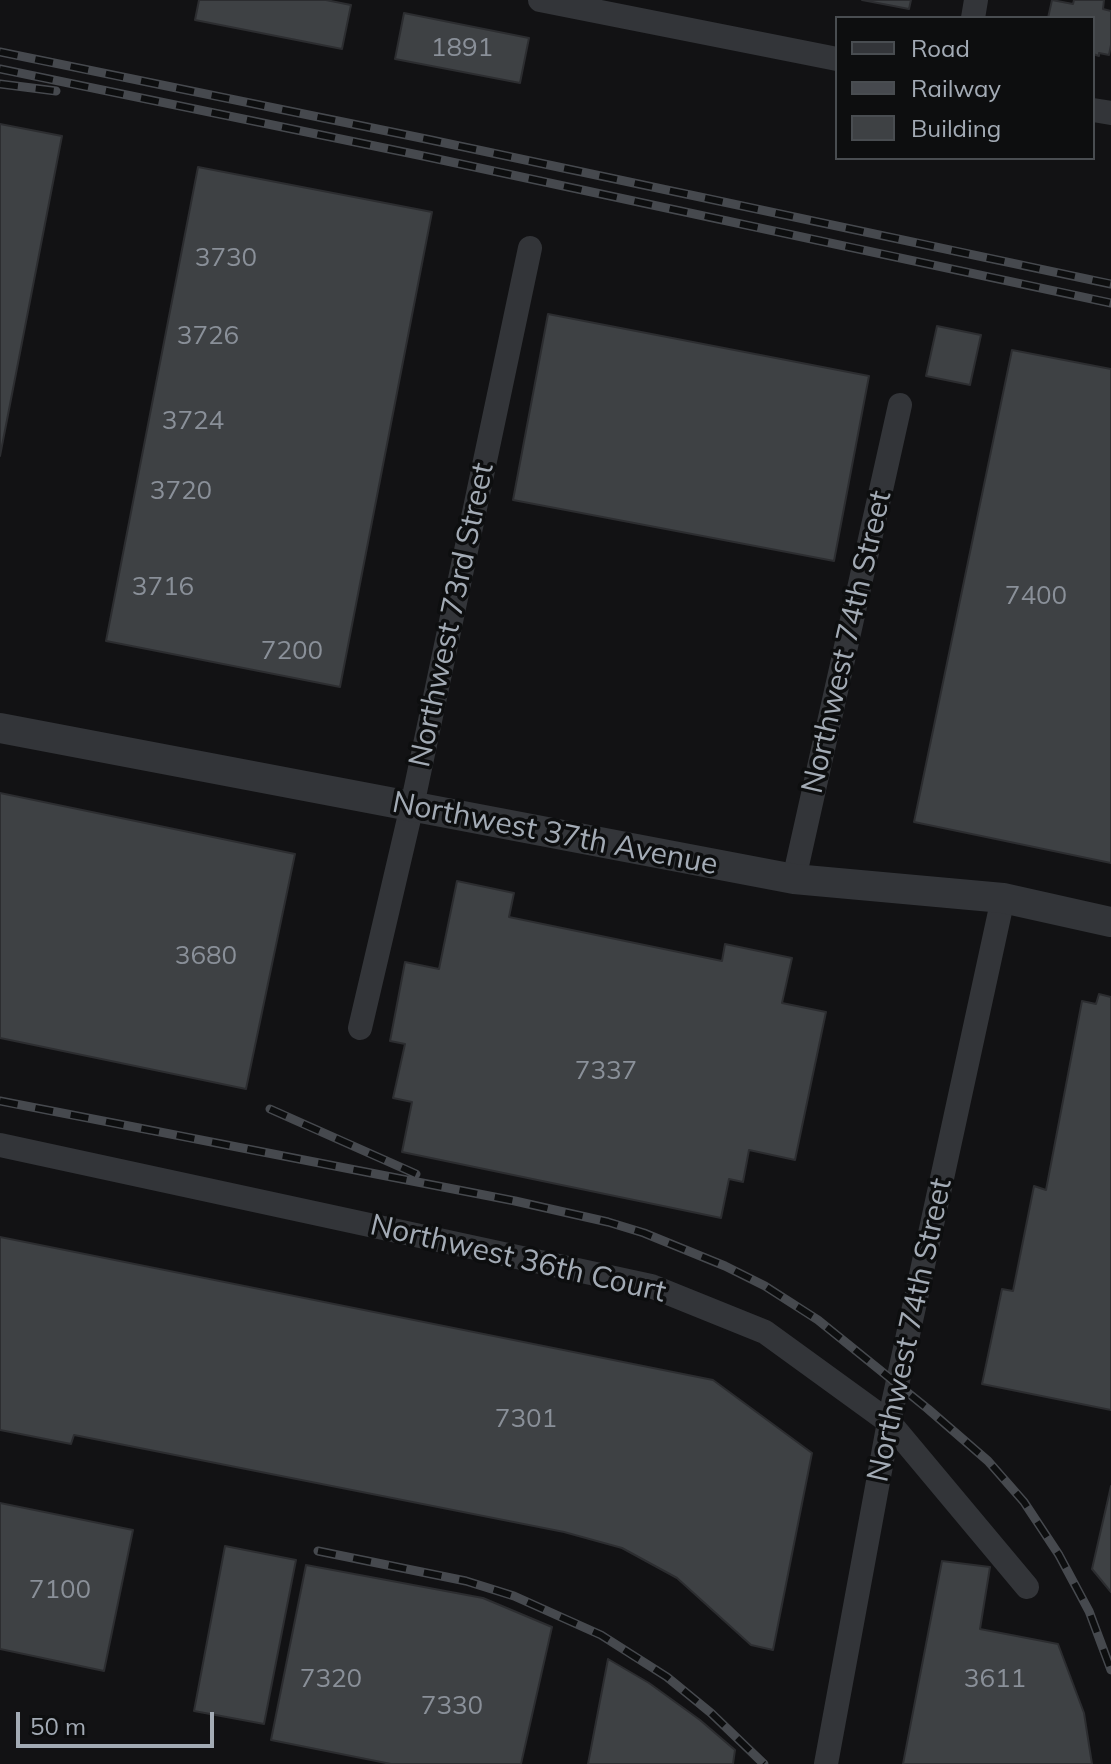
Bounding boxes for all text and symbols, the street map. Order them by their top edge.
legend [835,16,1095,160]
house number: 1891 [431,32,493,64]
text: Road [911,33,970,63]
text: Railway [911,73,1001,103]
text: Building [911,113,1001,143]
house number: 3730 [195,242,257,274]
house number: 3726 [177,320,239,352]
house number: 3724 [162,405,224,437]
street label: Northwest 73rd Street [402,460,502,770]
house number: 3720 [150,475,212,507]
street label: Northwest 74th Street [795,487,899,797]
house number: 3716 [132,571,194,603]
house number: 7400 [1005,580,1067,612]
house number: 7200 [261,635,323,667]
street label: Northwest 37th Avenue [389,785,721,883]
house number: 3680 [175,940,237,972]
house number: 7337 [575,1055,637,1087]
street label: Northwest 74th Street [860,1175,960,1485]
street label: Northwest 36th Court [367,1207,669,1311]
house number: 7301 [495,1403,557,1435]
house number: 7100 [29,1574,91,1606]
house number: 7320 [300,1663,362,1695]
house number: 3611 [964,1663,1026,1695]
house number: 7330 [421,1690,483,1722]
scale bar [20,1696,218,1746]
text: 50 m [30,1711,86,1741]

